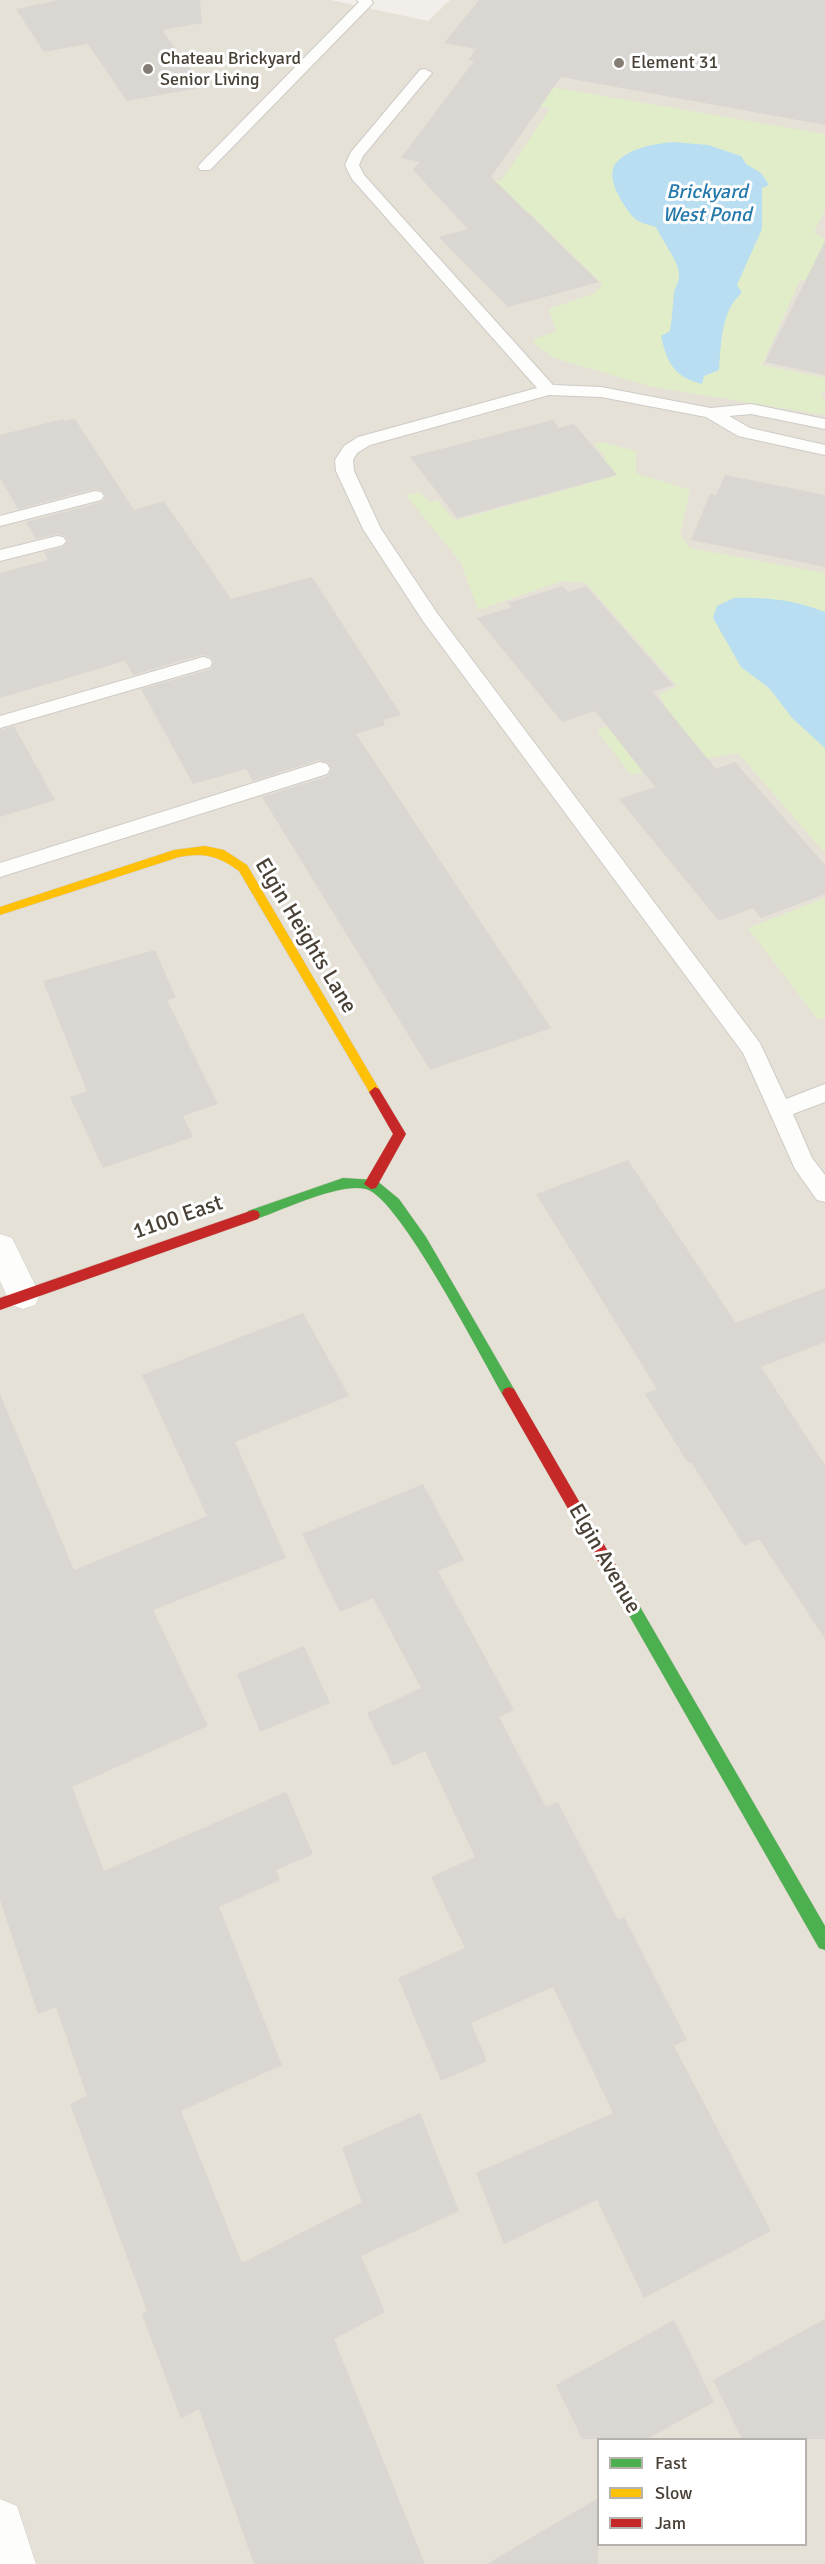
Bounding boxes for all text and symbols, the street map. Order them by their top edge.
place label: Chateau Brickyard Senior Living [160,48,301,90]
place label: Element 31 [631,52,718,74]
marker: Element 31 [612,56,626,70]
marker: Chateau Brickyard Senior Living [141,62,155,76]
water label: Brickyard West Pond [662,181,752,228]
street label: Elgin Heights Lane [248,854,362,1018]
street label: 1100 East [130,1190,226,1246]
street label: Elgin Avenue [562,1500,646,1618]
legend [597,2438,807,2546]
text: Fast [655,2452,687,2474]
text: Slow [655,2482,692,2504]
text: Jam [655,2512,686,2534]

